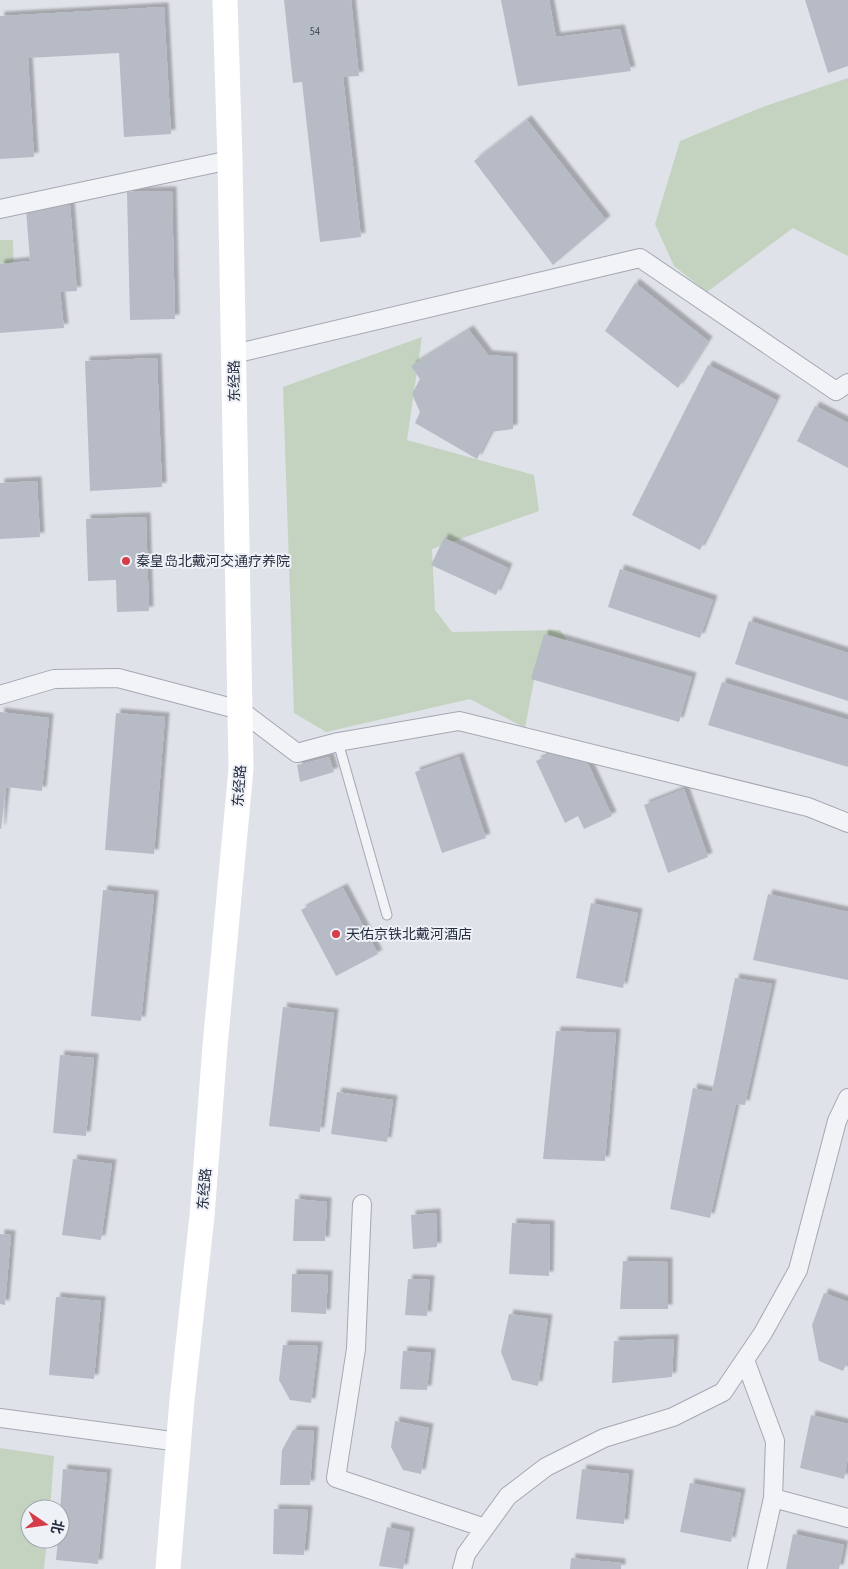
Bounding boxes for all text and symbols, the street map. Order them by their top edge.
house number: 54 [310,25,320,37]
street label: 东经路 [226,360,242,402]
place label: 秦皇岛北戴河交通疗养院 [136,553,290,569]
marker: 秦皇岛北戴河交通疗养院 [120,555,132,567]
street label: 东经路 [230,764,248,808]
place label: 天佑京铁北戴河酒店 [346,926,472,942]
marker: 天佑京铁北戴河酒店 [330,928,342,940]
street label: 东经路 [194,1167,214,1211]
north arrow [20,1499,70,1549]
text: 北 [48,1518,67,1536]

